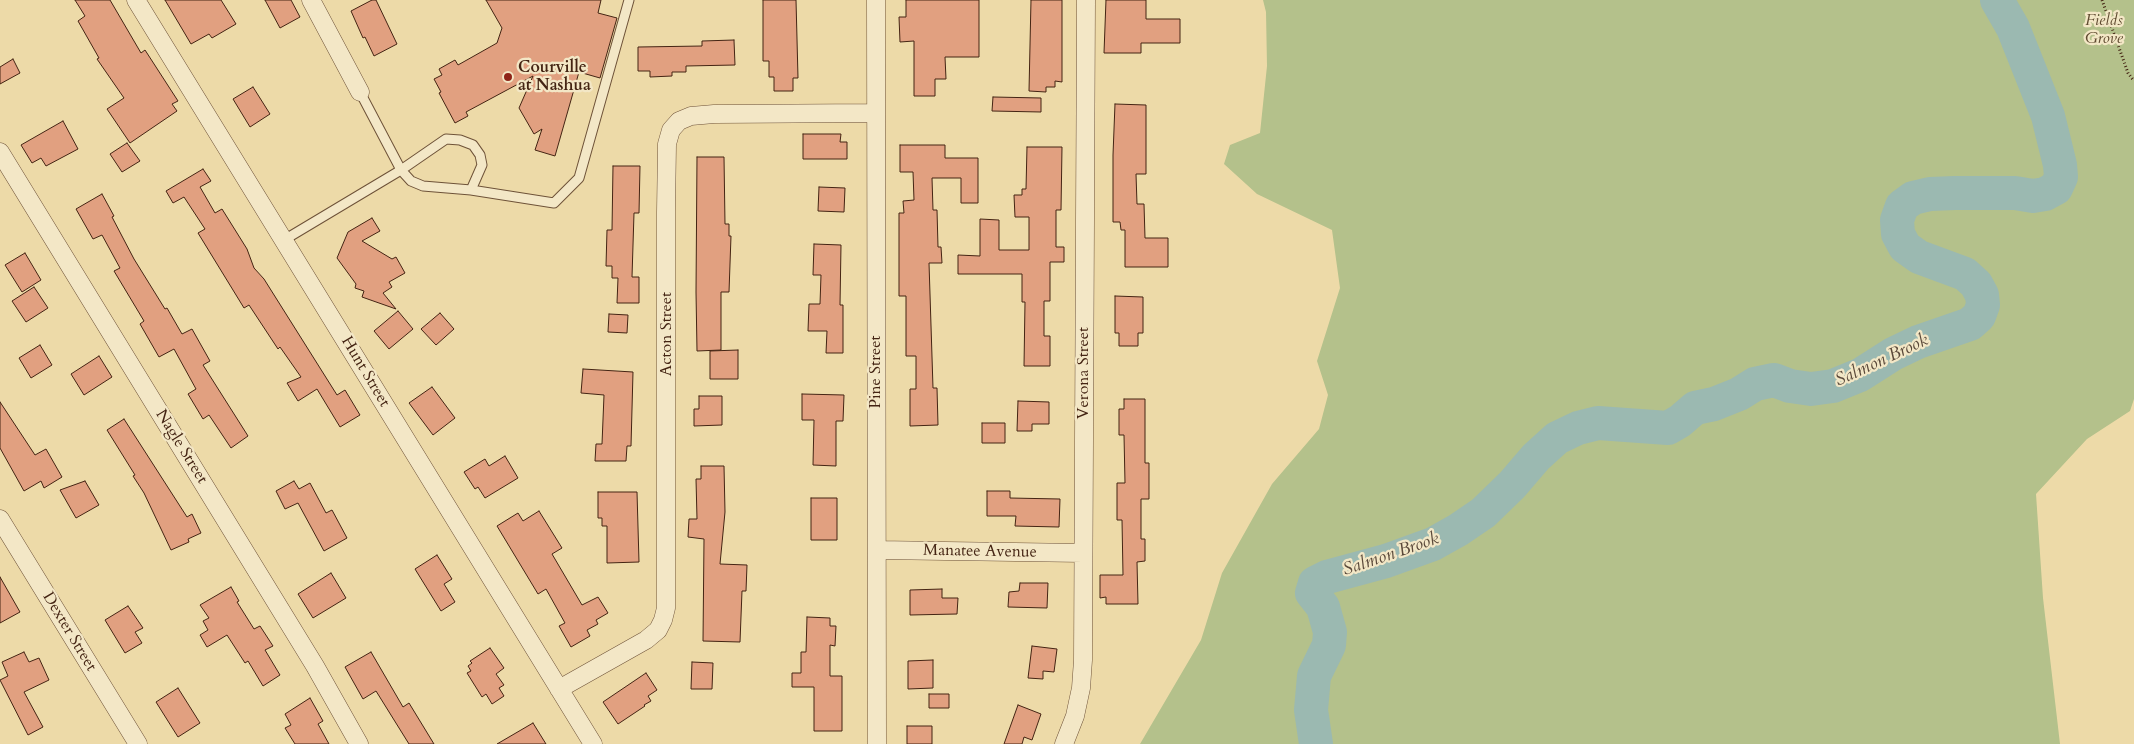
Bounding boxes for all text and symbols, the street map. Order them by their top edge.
park label: Fields Grove [2085,11,2123,49]
place label: Courville at Nashua [518,58,591,96]
marker: Courville at Nashua [502,71,514,83]
street label: Acton Street [657,292,677,376]
street label: Verona Street [1074,327,1094,419]
water label: Salmon Brook [1832,330,1932,392]
street label: Hunt Street [336,333,394,411]
street label: Pine Street [866,335,886,409]
street label: Nagle Street [151,406,211,488]
water label: Salmon Brook [1340,528,1442,582]
street label: Manatee Avenue [923,541,1037,563]
street label: Dexter Street [38,589,100,675]

